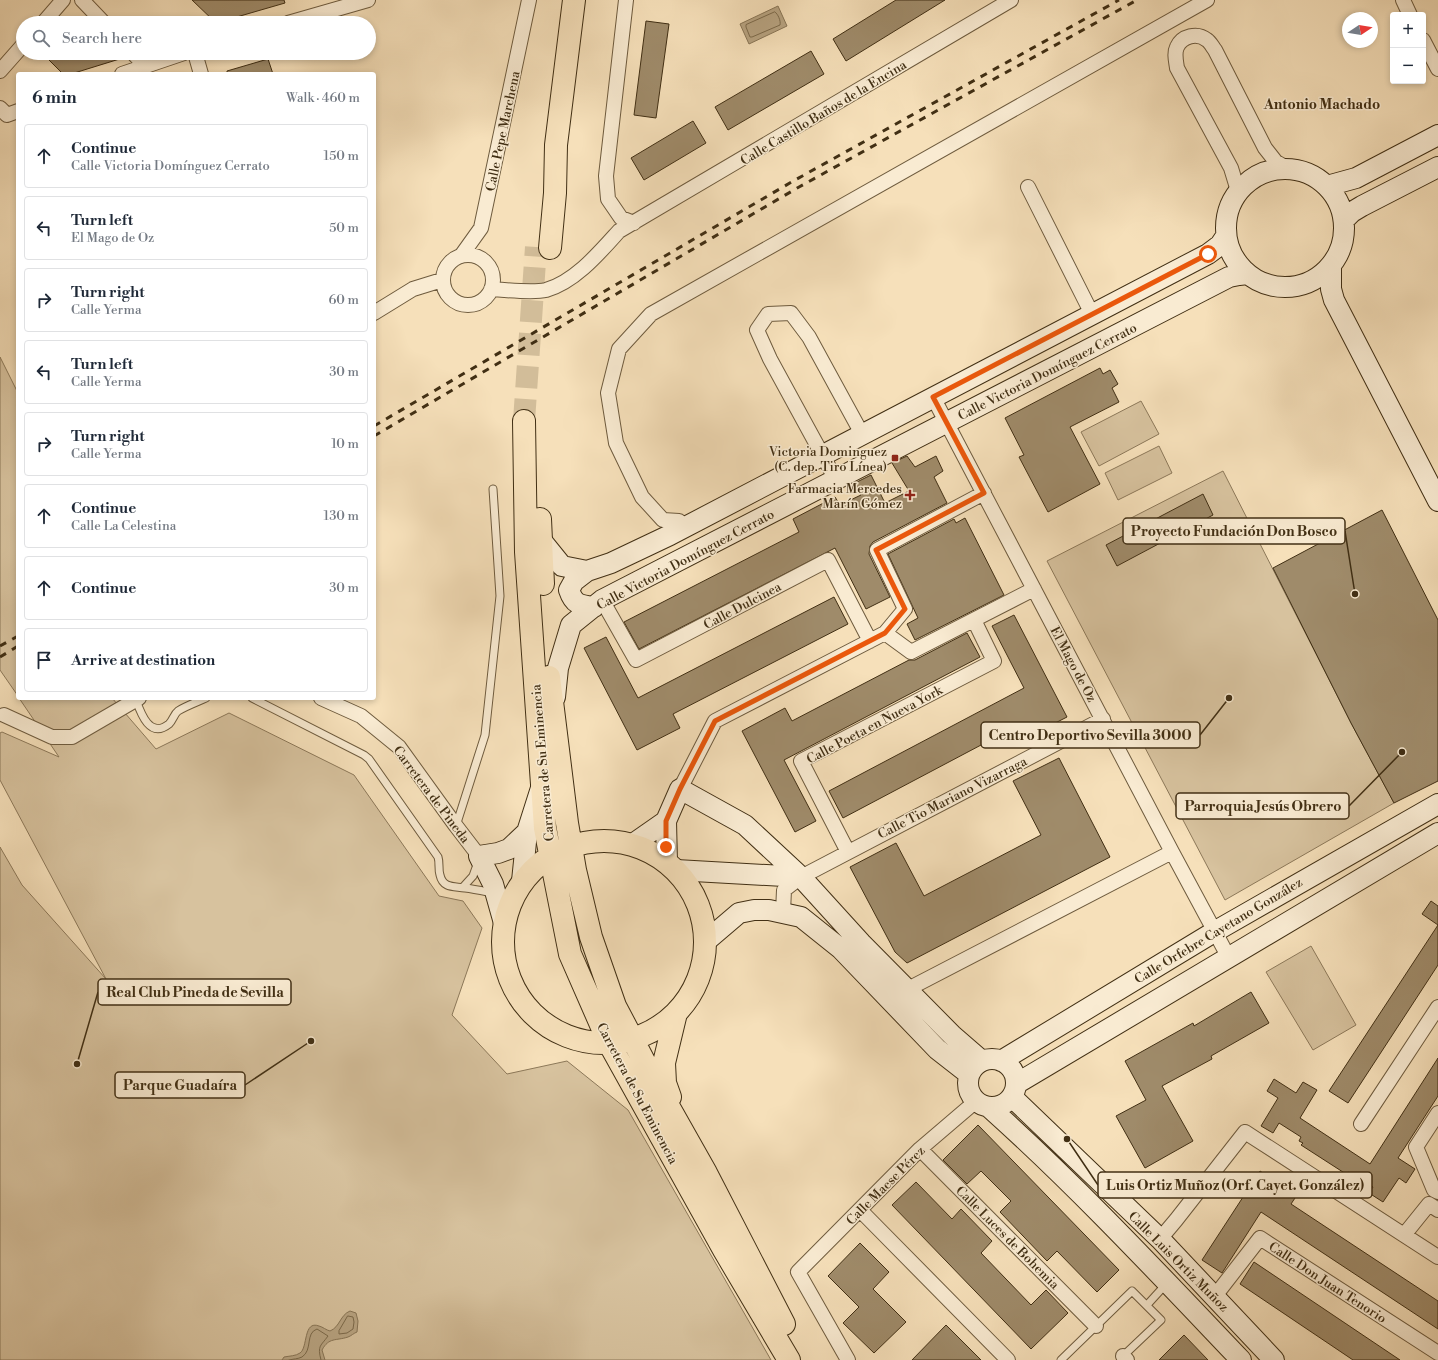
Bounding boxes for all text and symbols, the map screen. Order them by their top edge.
north arrow [1342,12,1378,48]
map controls [1390,12,1426,84]
button: + [1390,12,1426,48]
search box [16,16,376,60]
icon: search [30,27,52,49]
text: Search here [62,29,142,48]
button: − [1390,48,1426,84]
street label: Calle Castillo Baños de la Encina [737,57,910,169]
street label: Calle Pepe Marchena [482,69,524,193]
text: 6 min [32,87,77,109]
text: Walk · 460 m [286,90,360,106]
district label: Antonio Machado [1263,96,1380,114]
text: Continue [71,139,136,158]
icon: ahead [33,145,55,167]
text: 150 m [324,148,359,164]
text: Calle Victoria Domínguez Cerrato [71,158,270,174]
text: Turn left [71,211,133,230]
icon: left [33,217,55,239]
text: 50 m [329,220,359,236]
text: El Mago de Oz [71,230,154,246]
route start [1199,245,1217,263]
text: Turn right [71,283,145,302]
icon: right [33,289,55,311]
text: 60 m [328,292,359,308]
text: Calle Yerma [71,302,141,318]
street label: Calle Victoria Domínguez Cerrato [955,320,1140,424]
text: Turn left [71,355,133,374]
icon: left [33,361,55,383]
text: 30 m [329,364,359,380]
text: Calle Yerma [71,374,141,390]
text: Turn right [71,427,145,446]
icon: right [33,433,55,455]
text: 10 m [331,436,359,452]
place label: Victoria Dominguez (C. dep. Tiro Línea) [768,444,887,475]
text: Calle Yerma [71,446,141,462]
marker: Victoria Dominguez (C. dep. Tiro Línea) [890,453,900,463]
place label: Farmacia Mercedes Marín Gómez [787,481,902,512]
marker: Farmacia Mercedes Marín Gómez [905,490,915,500]
text: Continue [71,499,136,518]
icon: ahead [33,505,55,527]
street label: Calle Victoria Domínguez Cerrato [594,506,777,614]
text: 130 m [324,508,359,524]
text: Calle La Celestina [71,518,176,534]
callout: Proyecto Fundación Don Bosco [1123,518,1345,544]
text: Proyecto Fundación Don Bosco [1131,523,1337,541]
icon: ahead [33,577,55,599]
text: Continue [71,579,136,598]
street label: Calle Dulcinea [701,579,784,633]
text: 30 m [329,580,359,596]
street label: El Mago de Oz [1046,624,1100,705]
icon: arrive [33,649,55,671]
text: Arrive at destination [71,651,215,670]
street label: Calle Poeta en Nueva York [804,682,946,768]
street label: Carretera de Su Eminencia [528,683,558,842]
callout: Centro Deportivo Sevilla 3000 [981,722,1200,748]
text: Centro Deportivo Sevilla 3000 [988,727,1192,745]
street label: Carretera de Pineda [389,743,473,847]
street label: Calle Tio Mariano Vizarraga [875,753,1030,843]
callout: Parroquia Jesús Obrero [1176,793,1349,819]
text: Parroquia Jesús Obrero [1184,798,1342,816]
route end [657,838,675,856]
street label: Calle Orfebre Cayetano González [1132,874,1305,987]
callout: Real Club Pineda de Sevilla [98,979,291,1005]
text: Real Club Pineda de Sevilla [106,984,284,1002]
street label: Carretera de Su Eminencia [593,1020,681,1167]
callout: Parque Guadaíra [115,1072,245,1098]
text: Parque Guadaíra [123,1077,237,1095]
street label: Calle Maese Pérez [843,1143,928,1228]
callout: Luis Ortiz Muñoz (Orf. Cayet. González) [1098,1172,1372,1198]
text: Luis Ortiz Muñoz (Orf. Cayet. González) [1106,1177,1364,1195]
street label: Calle Luces de Bohemia [952,1183,1063,1293]
street label: Calle Luis Ortiz Muñoz [1125,1208,1232,1315]
street label: Calle Don Juan Tenorio [1266,1239,1389,1327]

